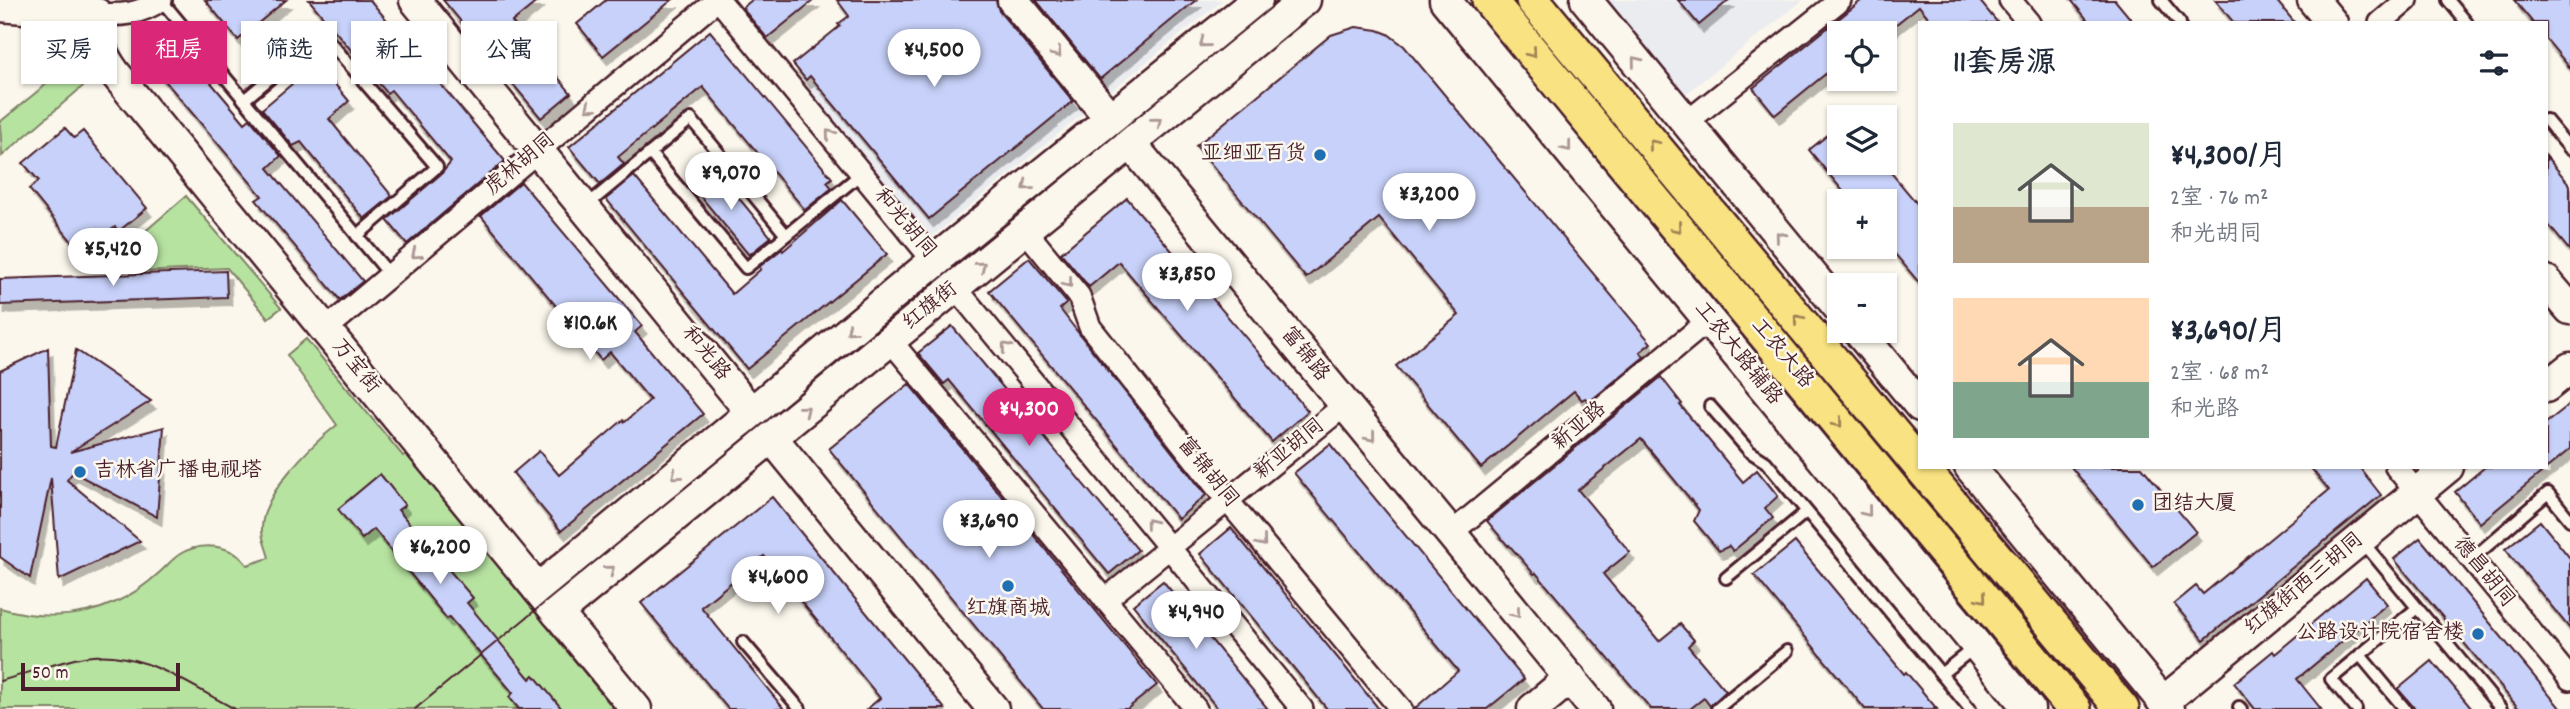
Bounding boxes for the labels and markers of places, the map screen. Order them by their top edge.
pin: ¥4,500 [877,29,991,89]
place label: 亚细亚百货 [1201,140,1306,170]
marker: 亚细亚百货 [1312,147,1328,163]
pin: ¥9,070 [674,152,788,212]
pin: ¥3,200 [1372,174,1486,233]
pin: ¥5,420 [56,229,170,288]
pin: ¥3,850 [1130,254,1244,313]
pin: ¥10.6K [533,302,647,362]
pin: ¥4,300 [972,388,1086,448]
place label: 吉林省广播电视塔 [94,457,262,487]
marker: 吉林省广播电视塔 [72,464,88,480]
place label: 团结大厦 [2152,490,2236,520]
marker: 团结大厦 [2130,497,2146,513]
pin: ¥3,690 [932,500,1046,560]
pin: ¥6,200 [383,526,497,586]
pin: ¥4,600 [721,556,835,616]
marker: 红旗商城 [1000,578,1016,594]
pin: ¥4,940 [1139,592,1253,651]
place label: 红旗商城 [966,595,1050,625]
place label: 公路设计院宿舍楼 [2296,619,2464,649]
marker: 公路设计院宿舍楼 [2470,626,2486,642]

